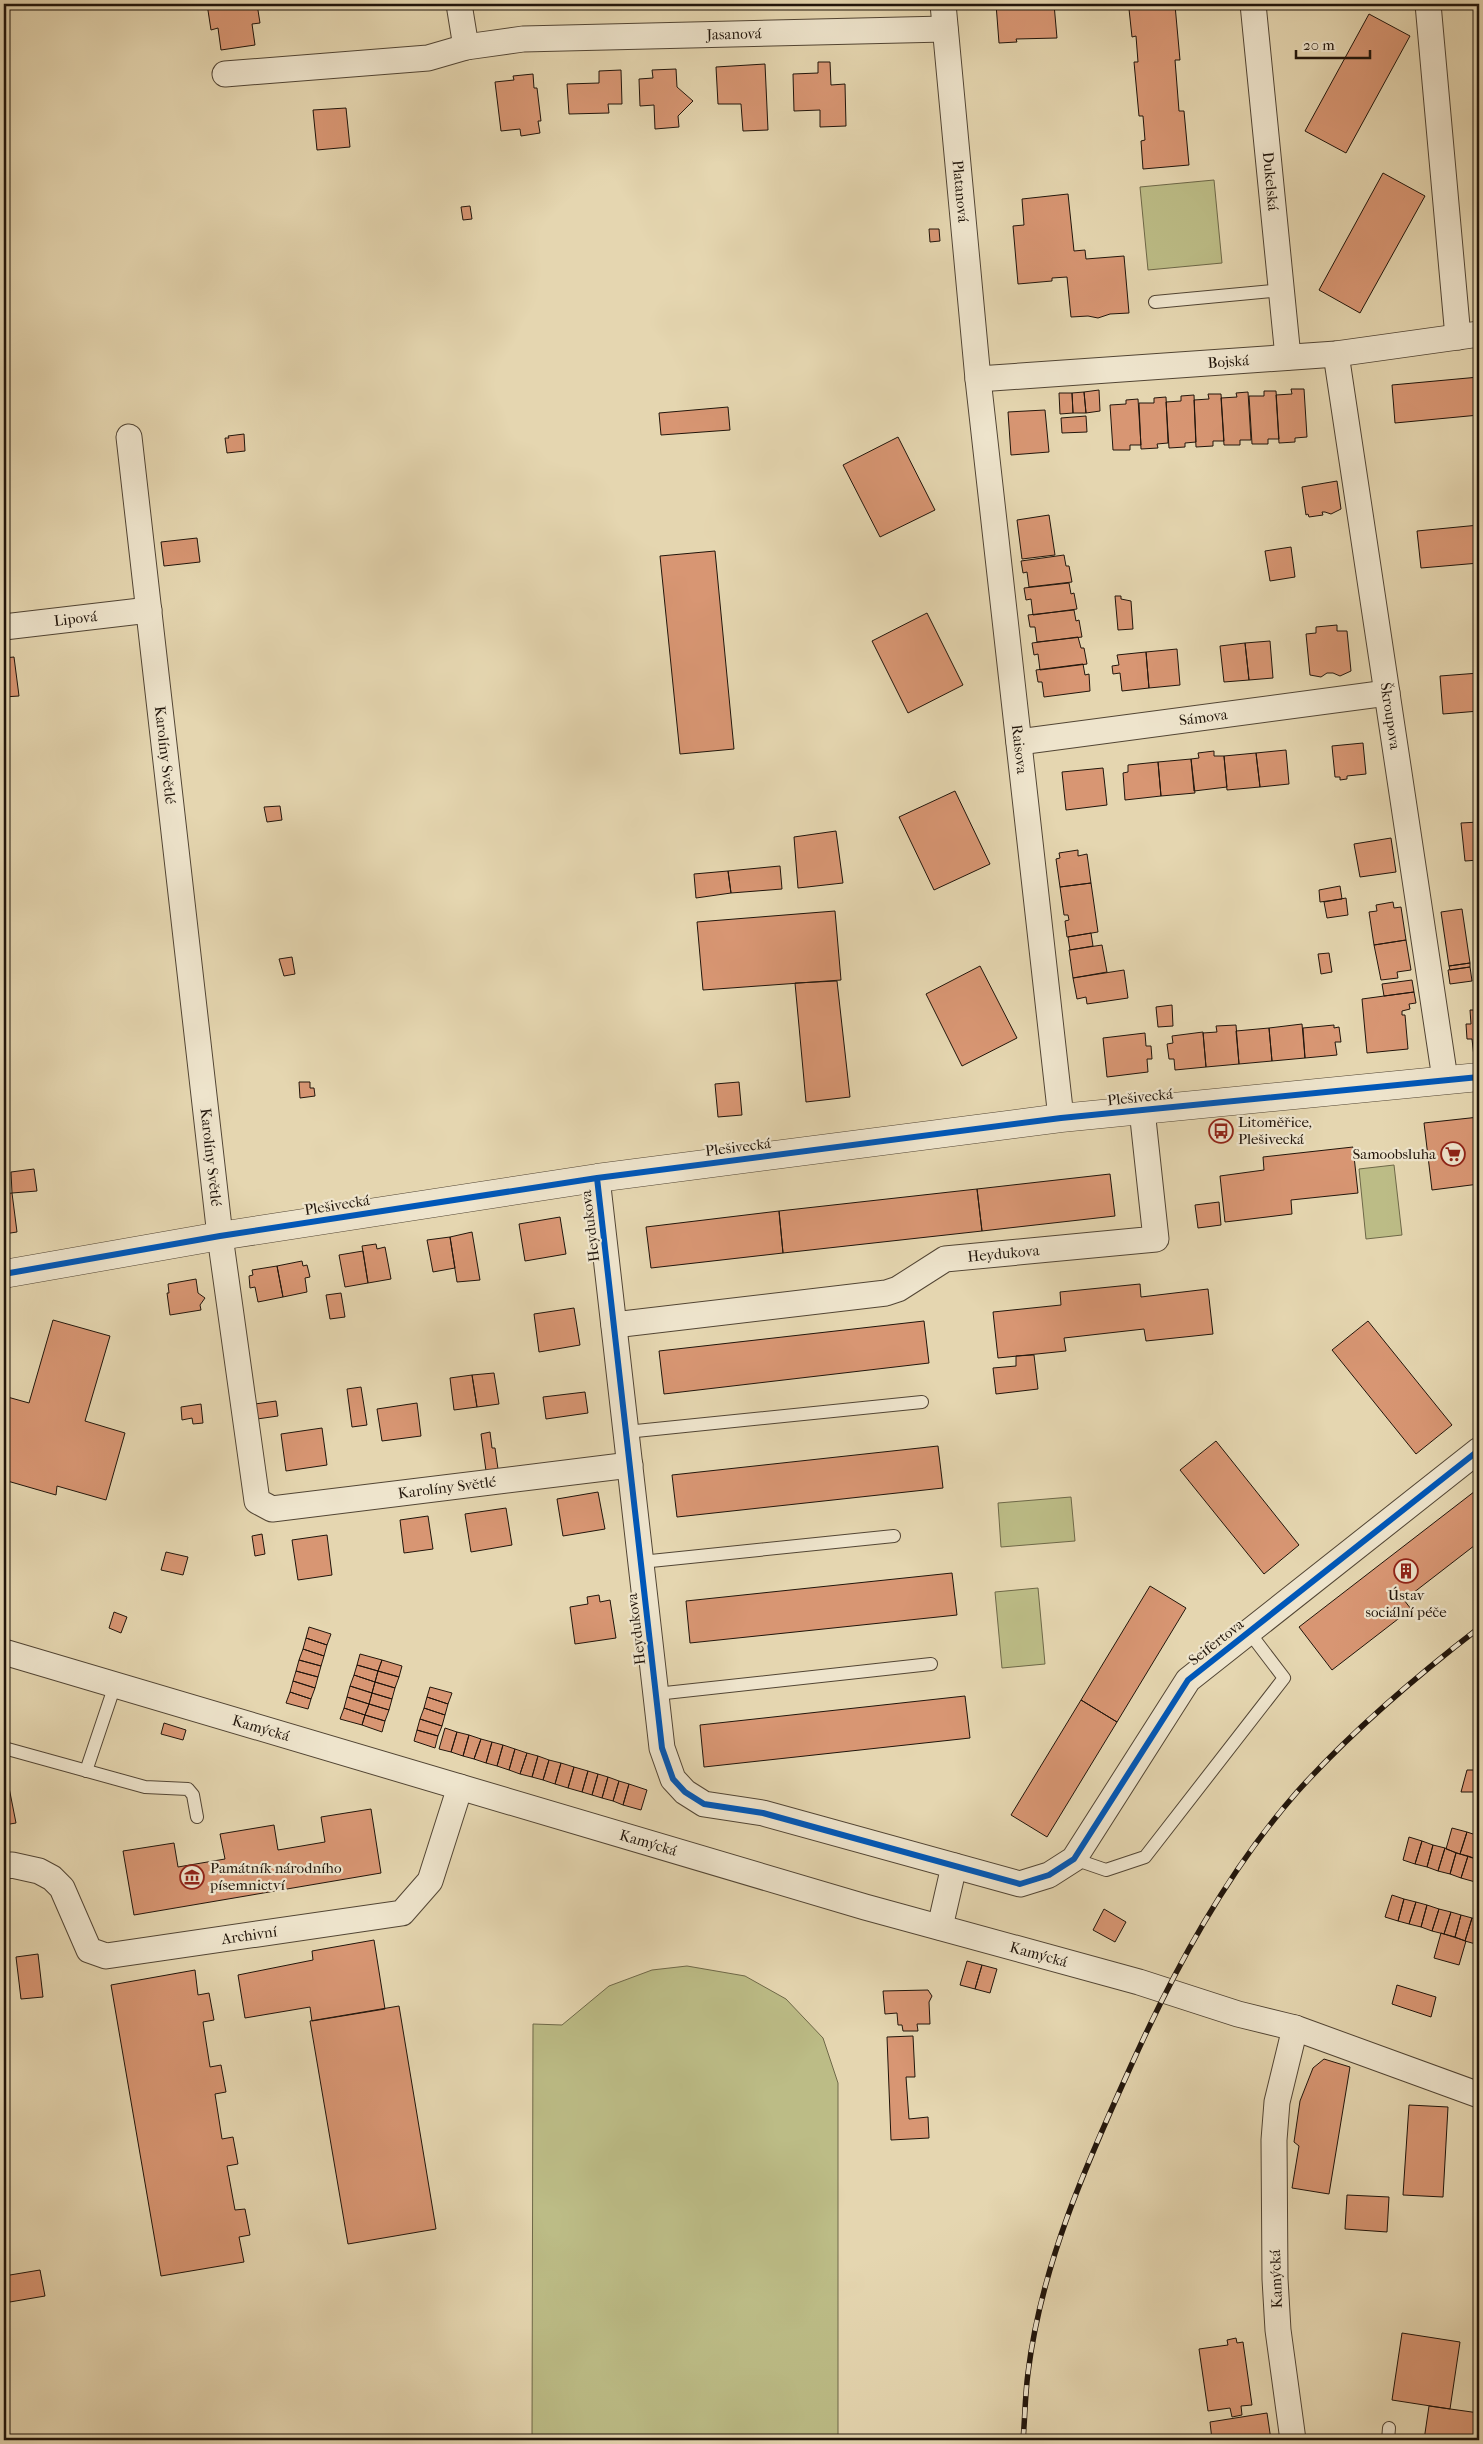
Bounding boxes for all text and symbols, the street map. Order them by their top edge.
street label: Jasanová [705,24,763,44]
scale bar [1296,28,1369,60]
text: 20 m [1303,36,1335,54]
street label: Dukelská [1259,151,1283,213]
street label: Platanová [949,159,972,224]
street label: Bojská [1207,351,1251,372]
street label: Lipová [53,607,99,630]
street label: Škroupova [1376,681,1404,752]
street label: Karolíny Světlé [151,705,180,806]
street label: Sámova [1178,705,1230,730]
street label: Raisova [1008,723,1031,776]
street label: Plešivecká [1106,1084,1175,1109]
street label: Karolíny Světlé [197,1107,226,1208]
place label: Litoměřice, Plešivecká [1238,1113,1312,1148]
bus stop icon: Litoměřice, Plešivecká [1208,1118,1234,1144]
street label: Plešivecká [704,1134,773,1160]
supermarket icon: Samoobsluha [1440,1141,1466,1167]
place label: Samoobsluha [1353,1145,1437,1163]
street label: Heydukova [577,1188,603,1263]
street label: Plešivecká [303,1191,372,1219]
street label: Heydukova [967,1241,1041,1266]
street label: Karolíny Světlé [397,1472,498,1502]
building icon: Ústav sociální péče [1393,1558,1419,1584]
place label: Ústav sociální péče [1365,1586,1447,1621]
street label: Heydukova [623,1591,649,1666]
street label: Seifertova [1185,1614,1248,1669]
street label: Kamýcká [230,1711,293,1745]
street label: Kamýcká [617,1826,680,1860]
place label: Památník národního písemnictví [209,1859,342,1894]
museum icon: Památník národního písemnictví [179,1864,205,1890]
street label: Archivní [219,1922,279,1948]
street label: Kamýcká [1008,1938,1071,1971]
street label: Kamýcká [1266,2248,1286,2309]

